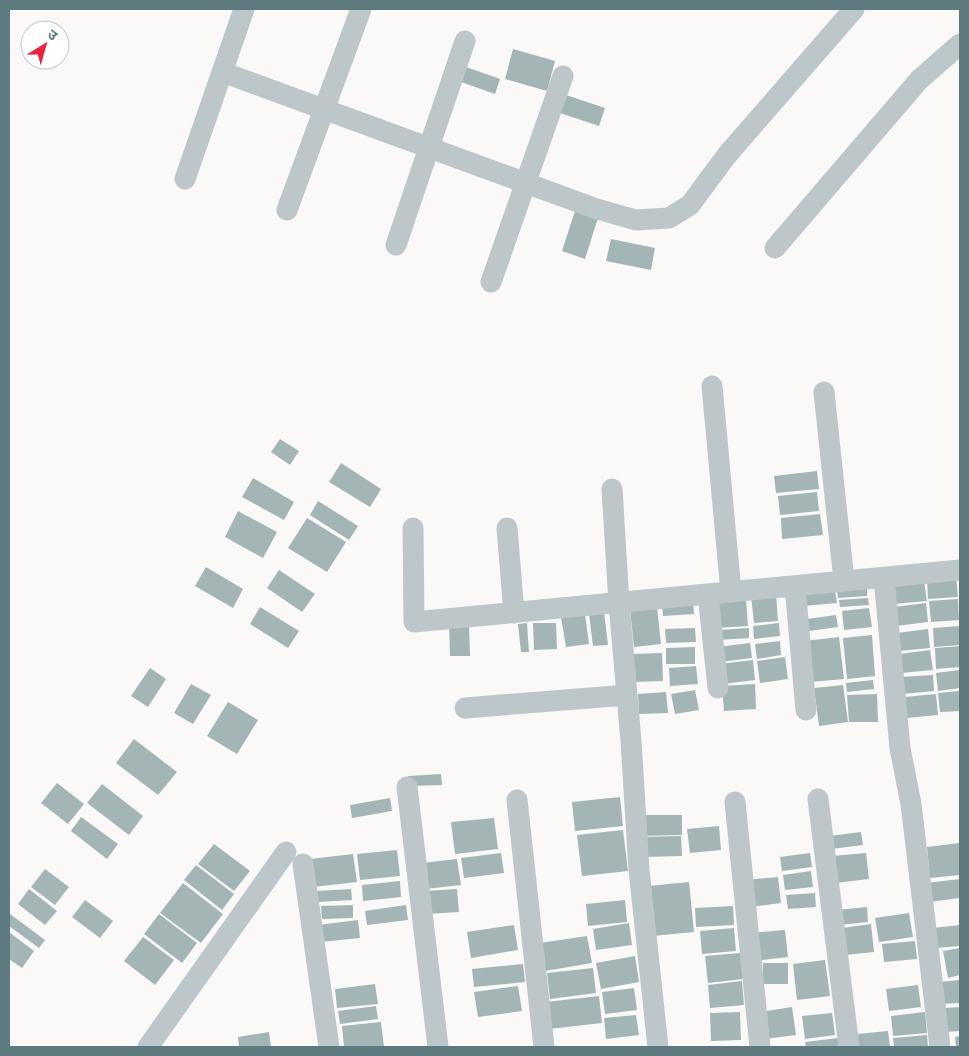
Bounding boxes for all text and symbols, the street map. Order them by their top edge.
north arrow [20,20,70,70]
text: उ [44,25,62,45]

